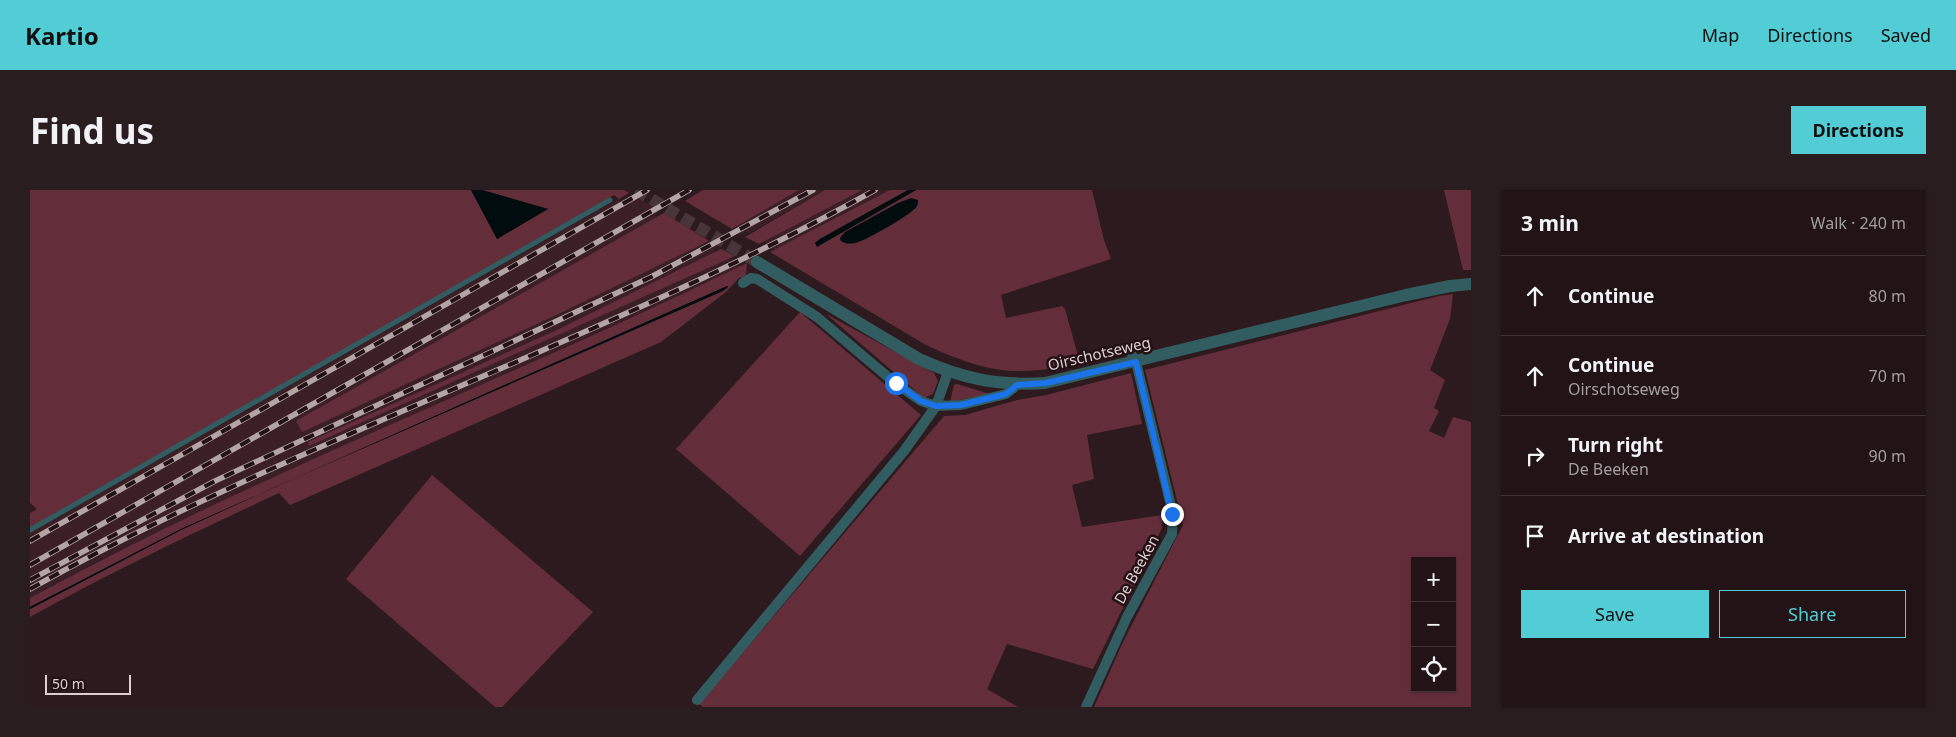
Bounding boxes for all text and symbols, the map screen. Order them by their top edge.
text: Kartio [25,19,99,52]
text: Map [1702,23,1739,47]
text: Directions [1767,23,1853,47]
text: Saved [1881,23,1931,47]
button: Directions [1791,106,1926,154]
text: Find us [30,107,154,154]
text: 3 min [1521,209,1579,237]
text: Walk · 240 m [1811,212,1906,234]
icon: ahead [1521,282,1549,310]
text: Continue [1568,283,1654,309]
text: 80 m [1869,285,1906,307]
street label: Oirschotseweg [1046,331,1152,375]
text: Continue [1568,352,1654,378]
icon: ahead [1521,362,1549,390]
text: 70 m [1869,365,1906,387]
route start [885,372,908,395]
text: Oirschotseweg [1568,378,1680,400]
text: Turn right [1568,432,1663,458]
icon: right [1521,442,1549,470]
text: 90 m [1869,445,1906,467]
text: De Beeken [1568,458,1649,480]
route end [1161,503,1184,526]
icon: arrive [1521,522,1549,550]
text: Arrive at destination [1568,523,1764,549]
street label: De Beeken [1109,531,1163,607]
map controls [1411,557,1456,692]
button: + [1411,557,1456,602]
button: Save [1521,590,1709,638]
button: Share [1719,590,1906,638]
button: − [1411,602,1456,647]
button: locate [1411,647,1456,692]
scale bar [45,672,131,695]
text: 50 m [52,674,85,693]

